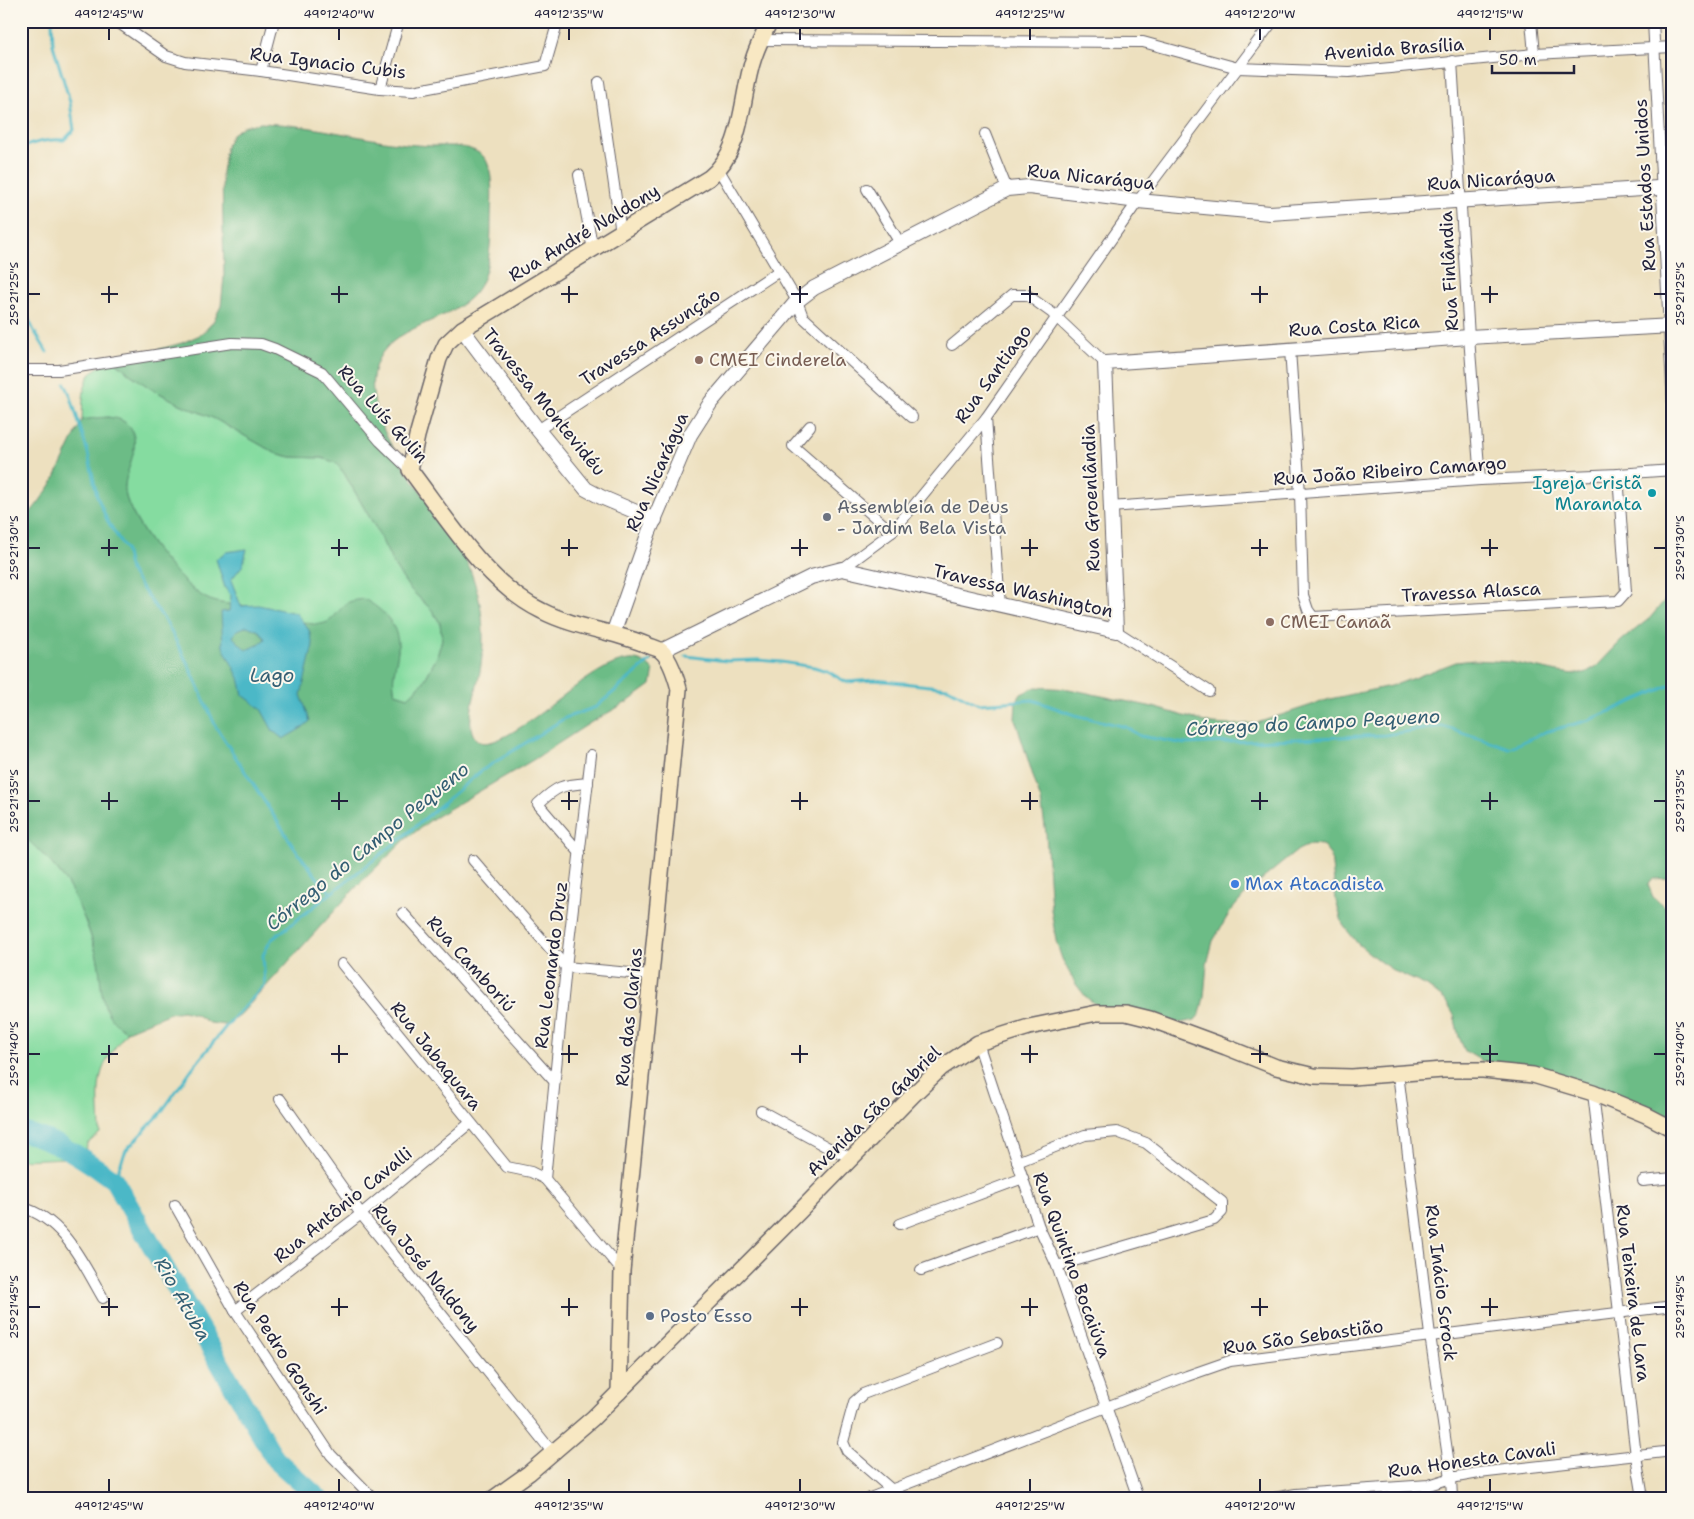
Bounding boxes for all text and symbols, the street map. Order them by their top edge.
text: 49°12'45"W [74,6,144,22]
text: 49°12'40"W [303,6,375,22]
text: 49°12'35"W [534,6,604,22]
text: 49°12'30"W [764,6,836,22]
text: 49°12'25"W [995,6,1065,22]
text: 49°12'20"W [1225,6,1295,22]
text: 49°12'15"W [1457,6,1523,22]
street label: Avenida Brasília [1323,32,1465,66]
street label: Rua Ignacio Cubis [249,42,407,84]
scale bar [1492,42,1574,74]
text: 50 m [1499,50,1537,70]
street label: Rua Estados Unidos [1628,98,1662,272]
street label: Rua Nicarágua [1026,158,1156,196]
street label: Rua Nicarágua [1426,164,1556,196]
street label: Rua André Naldony [504,179,664,287]
street label: Rua Finlândia [1434,210,1464,332]
text: 25°21'25"S [6,262,22,326]
text: 25°21'25"S [1672,262,1688,326]
street label: Travessa Assunção [575,283,725,391]
street label: Rua Costa Rica [1288,309,1420,343]
street label: Rua Santiago [949,320,1037,428]
street label: Travessa Montevidéu [477,323,611,481]
place label: CMEI Cinderela [709,348,847,372]
marker: CMEI Cinderela [693,354,705,366]
street label: Rua Luís Gulin [333,360,433,468]
street label: Rua Nicarágua [620,408,694,536]
street label: Rua Groenlândia [1076,424,1106,572]
street label: Rua João Ribeiro Camargo [1272,451,1508,491]
place label: Igreja Cristã Maranata [1532,471,1642,516]
marker: Igreja Cristã Maranata [1646,487,1658,499]
place label: Assembleia de Deus - Jardim Bela Vista [837,495,1009,540]
marker: Assembleia de Deus - Jardim Bela Vista [821,511,833,523]
text: 25°21'30"S [6,515,22,581]
text: 25°21'30"S [1672,515,1688,581]
street label: Travessa Washington [931,559,1115,623]
street label: Travessa Alasca [1401,576,1541,608]
place label: CMEI Canaã [1280,610,1391,634]
marker: CMEI Canaã [1264,616,1276,628]
water label: Lago [250,663,294,688]
water label: Córrego do Campo Pequeno [1185,703,1441,742]
water label: Córrego do Campo Pequeno [260,757,474,936]
text: 25°21'35"S [6,769,22,833]
text: 25°21'35"S [1672,769,1688,833]
place label: Max Atacadista [1245,872,1384,896]
marker: Max Atacadista [1229,878,1241,890]
street label: Rua Leonardo Druz [529,880,573,1050]
street label: Rua Camboriú [421,911,521,1017]
street label: Rua das Olarias [610,946,648,1088]
street label: Rua Jabaquara [385,997,487,1115]
text: 25°21'40"S [6,1021,22,1087]
text: 25°21'40"S [1672,1021,1688,1087]
street label: Avenida São Gabriel [802,1040,947,1181]
street label: Rua Antônio Cavalli [269,1142,417,1268]
street label: Rua Quintino Bocaiúva [1027,1169,1117,1361]
street label: Rua José Naldony [367,1199,485,1337]
street label: Rua Inácio Scrock [1419,1203,1463,1363]
street label: Rua Teixeira de Lara [1610,1203,1656,1383]
water label: Rio Atuba [149,1253,216,1346]
text: 25°21'45"S [6,1275,22,1339]
text: 25°21'45"S [1672,1275,1688,1339]
street label: Rua Pedro Gonshi [228,1276,332,1420]
place label: Posto Esso [660,1304,752,1328]
marker: Posto Esso [644,1310,656,1322]
street label: Rua São Sebastião [1221,1314,1385,1360]
street label: Rua Honesta Cavali [1386,1436,1558,1484]
text: 49°12'45"W [74,1498,144,1514]
text: 49°12'40"W [303,1498,375,1514]
text: 49°12'35"W [534,1498,604,1514]
text: 49°12'30"W [764,1498,836,1514]
text: 49°12'25"W [995,1498,1065,1514]
text: 49°12'20"W [1225,1498,1295,1514]
text: 49°12'15"W [1457,1498,1523,1514]

